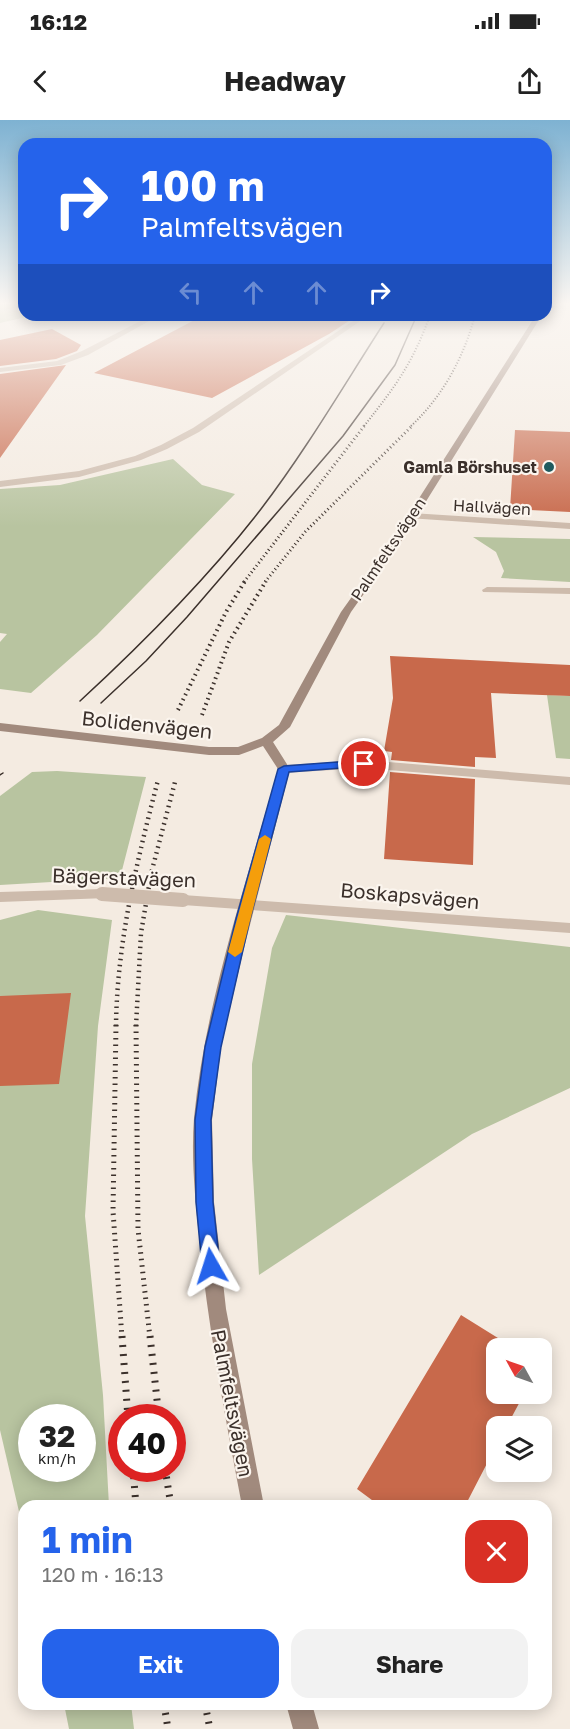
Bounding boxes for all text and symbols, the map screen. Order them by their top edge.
text: 16:12 [30,8,87,35]
icon: back [24,65,57,98]
text: Headway [224,65,346,97]
icon: share [513,65,546,98]
text: 100 m [141,160,264,210]
icon: right [42,162,120,240]
text: Palmfeltsvägen [141,211,343,243]
icon: left [174,276,207,309]
icon: ahead [237,276,270,309]
icon: ahead [300,276,333,309]
icon: right [363,276,396,309]
place label: Gamla Börshuset [403,457,537,477]
marker: Gamla Börshuset [542,460,556,474]
street label: Palmfeltsvägen [346,494,430,604]
street label: Hallvägen [453,495,531,519]
street label: Bolidenvägen [80,705,214,743]
pin [338,738,389,789]
icon: arrive [347,747,380,780]
street label: Bägerstavägen [52,862,196,892]
street label: Boskapsvägen [339,877,481,913]
position arrow [179,1234,243,1298]
street label: Palmfeltsvägen [207,1327,259,1479]
north arrow [486,1338,552,1404]
map controls [486,1338,552,1482]
speed limit sign: 40 [108,1404,186,1482]
button: layers [486,1416,552,1482]
text: 32 [39,1418,75,1454]
text: km/h [38,1449,76,1467]
text: 1 min [42,1518,133,1561]
button: close [465,1520,528,1583]
text: 120 m · 16:13 [42,1562,164,1586]
button: Exit [42,1629,279,1698]
button: Share [291,1629,528,1698]

